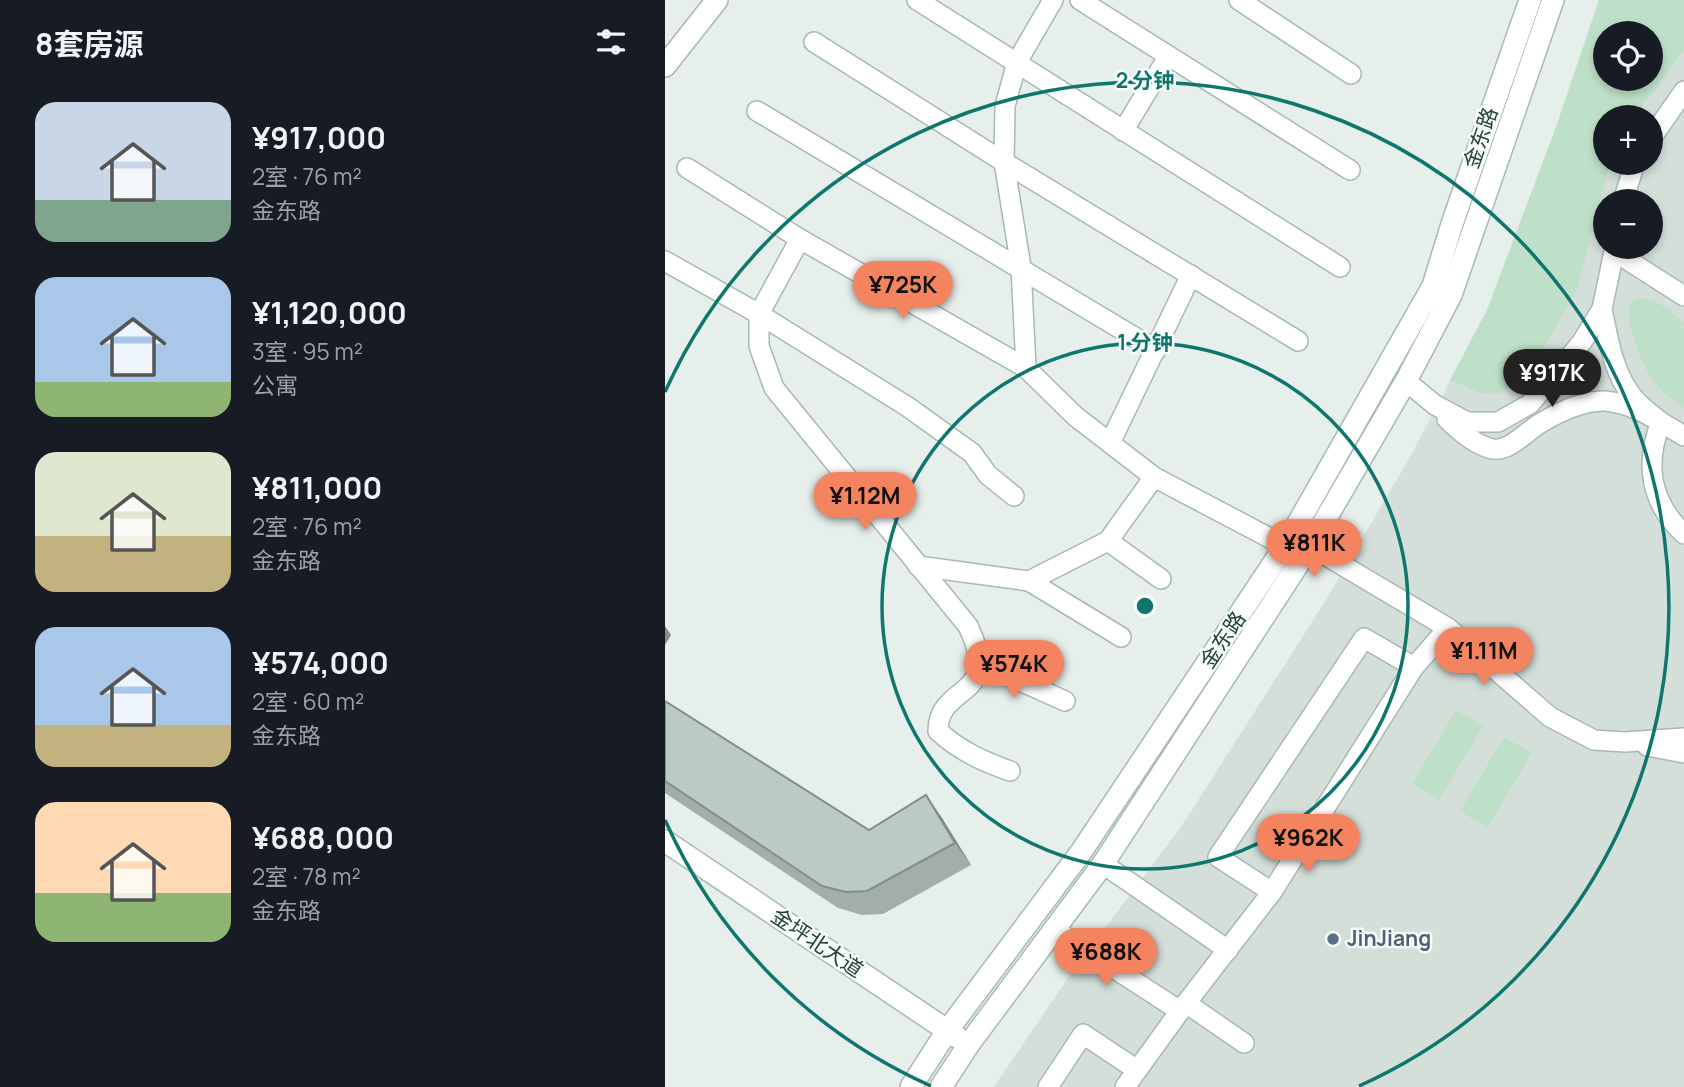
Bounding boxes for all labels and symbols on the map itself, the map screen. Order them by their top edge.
text: 2 分钟 [1116,66,1174,94]
street label: 金东路 [1457,103,1504,172]
pin: ¥725K [854,262,952,321]
text: 1 分钟 [1117,328,1173,356]
pin: ¥917K [1503,350,1601,409]
pin: ¥1.12M [808,472,922,532]
pin: ¥811K [1265,520,1363,579]
centre of rings [1133,594,1157,618]
street label: 金东路 [1193,605,1251,673]
pin: ¥1.11M [1427,628,1541,687]
pin: ¥574K [965,640,1063,700]
pin: ¥962K [1259,814,1357,874]
street label: 金坪北大道 [766,901,869,983]
place label: JinJiang [1347,924,1431,952]
pin: ¥688K [1057,928,1155,988]
marker: JinJiang [1325,931,1341,947]

